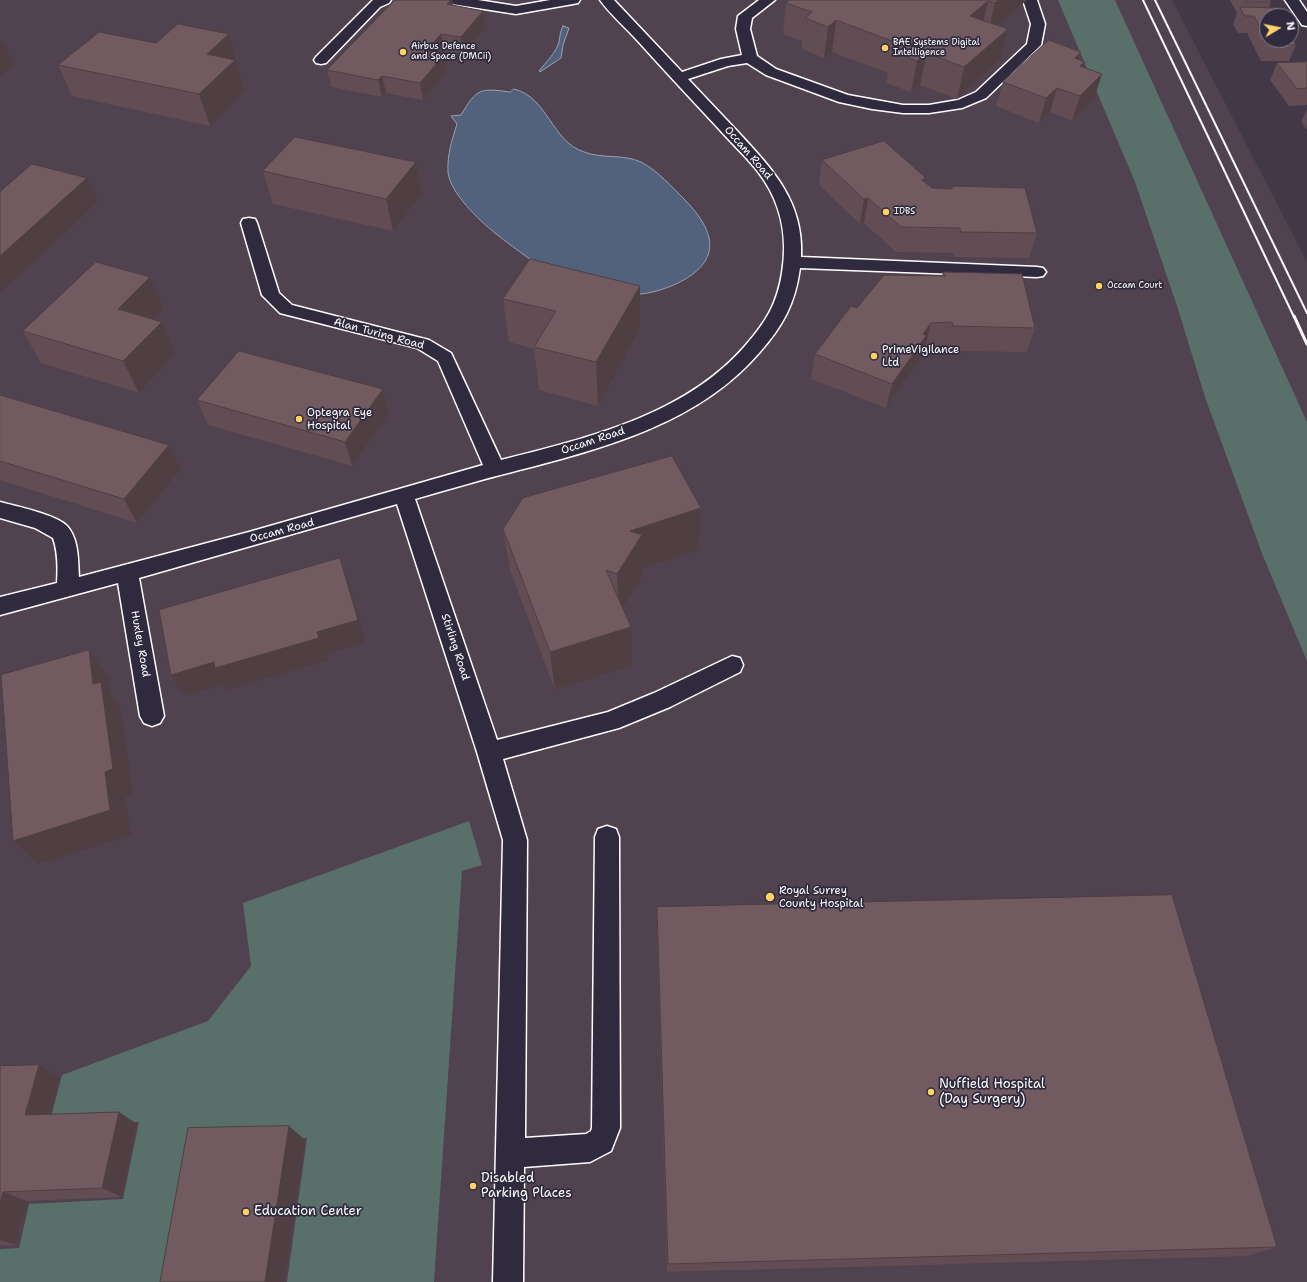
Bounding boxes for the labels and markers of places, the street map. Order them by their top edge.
place label: BAE Systems Digital Intelligence [893,38,980,59]
place label: Airbus Defence and Space (DMCii) [411,42,491,63]
marker: BAE Systems Digital Intelligence [880,43,890,53]
marker: Airbus Defence and Space (DMCii) [398,47,408,57]
marker: IDBS [881,207,891,217]
place label: IDBS [894,207,915,217]
marker: Occam Court [1094,281,1104,291]
place label: Occam Court [1107,281,1162,291]
place label: PrimeVigilance Ltd [882,343,959,369]
marker: PrimeVigilance Ltd [869,351,879,361]
place label: Optegra Eye Hospital [307,406,372,432]
marker: Optegra Eye Hospital [294,414,304,424]
place label: Royal Surrey County Hospital [779,884,863,910]
marker: Royal Surrey County Hospital [764,891,776,903]
place label: Nuffield Hospital (Day Surgery) [939,1077,1045,1108]
marker: Nuffield Hospital (Day Surgery) [926,1087,936,1097]
place label: Disabled Parking Places [481,1171,572,1202]
marker: Disabled Parking Places [468,1181,478,1191]
place label: Education Center [254,1204,362,1220]
marker: Education Center [241,1207,251,1217]

